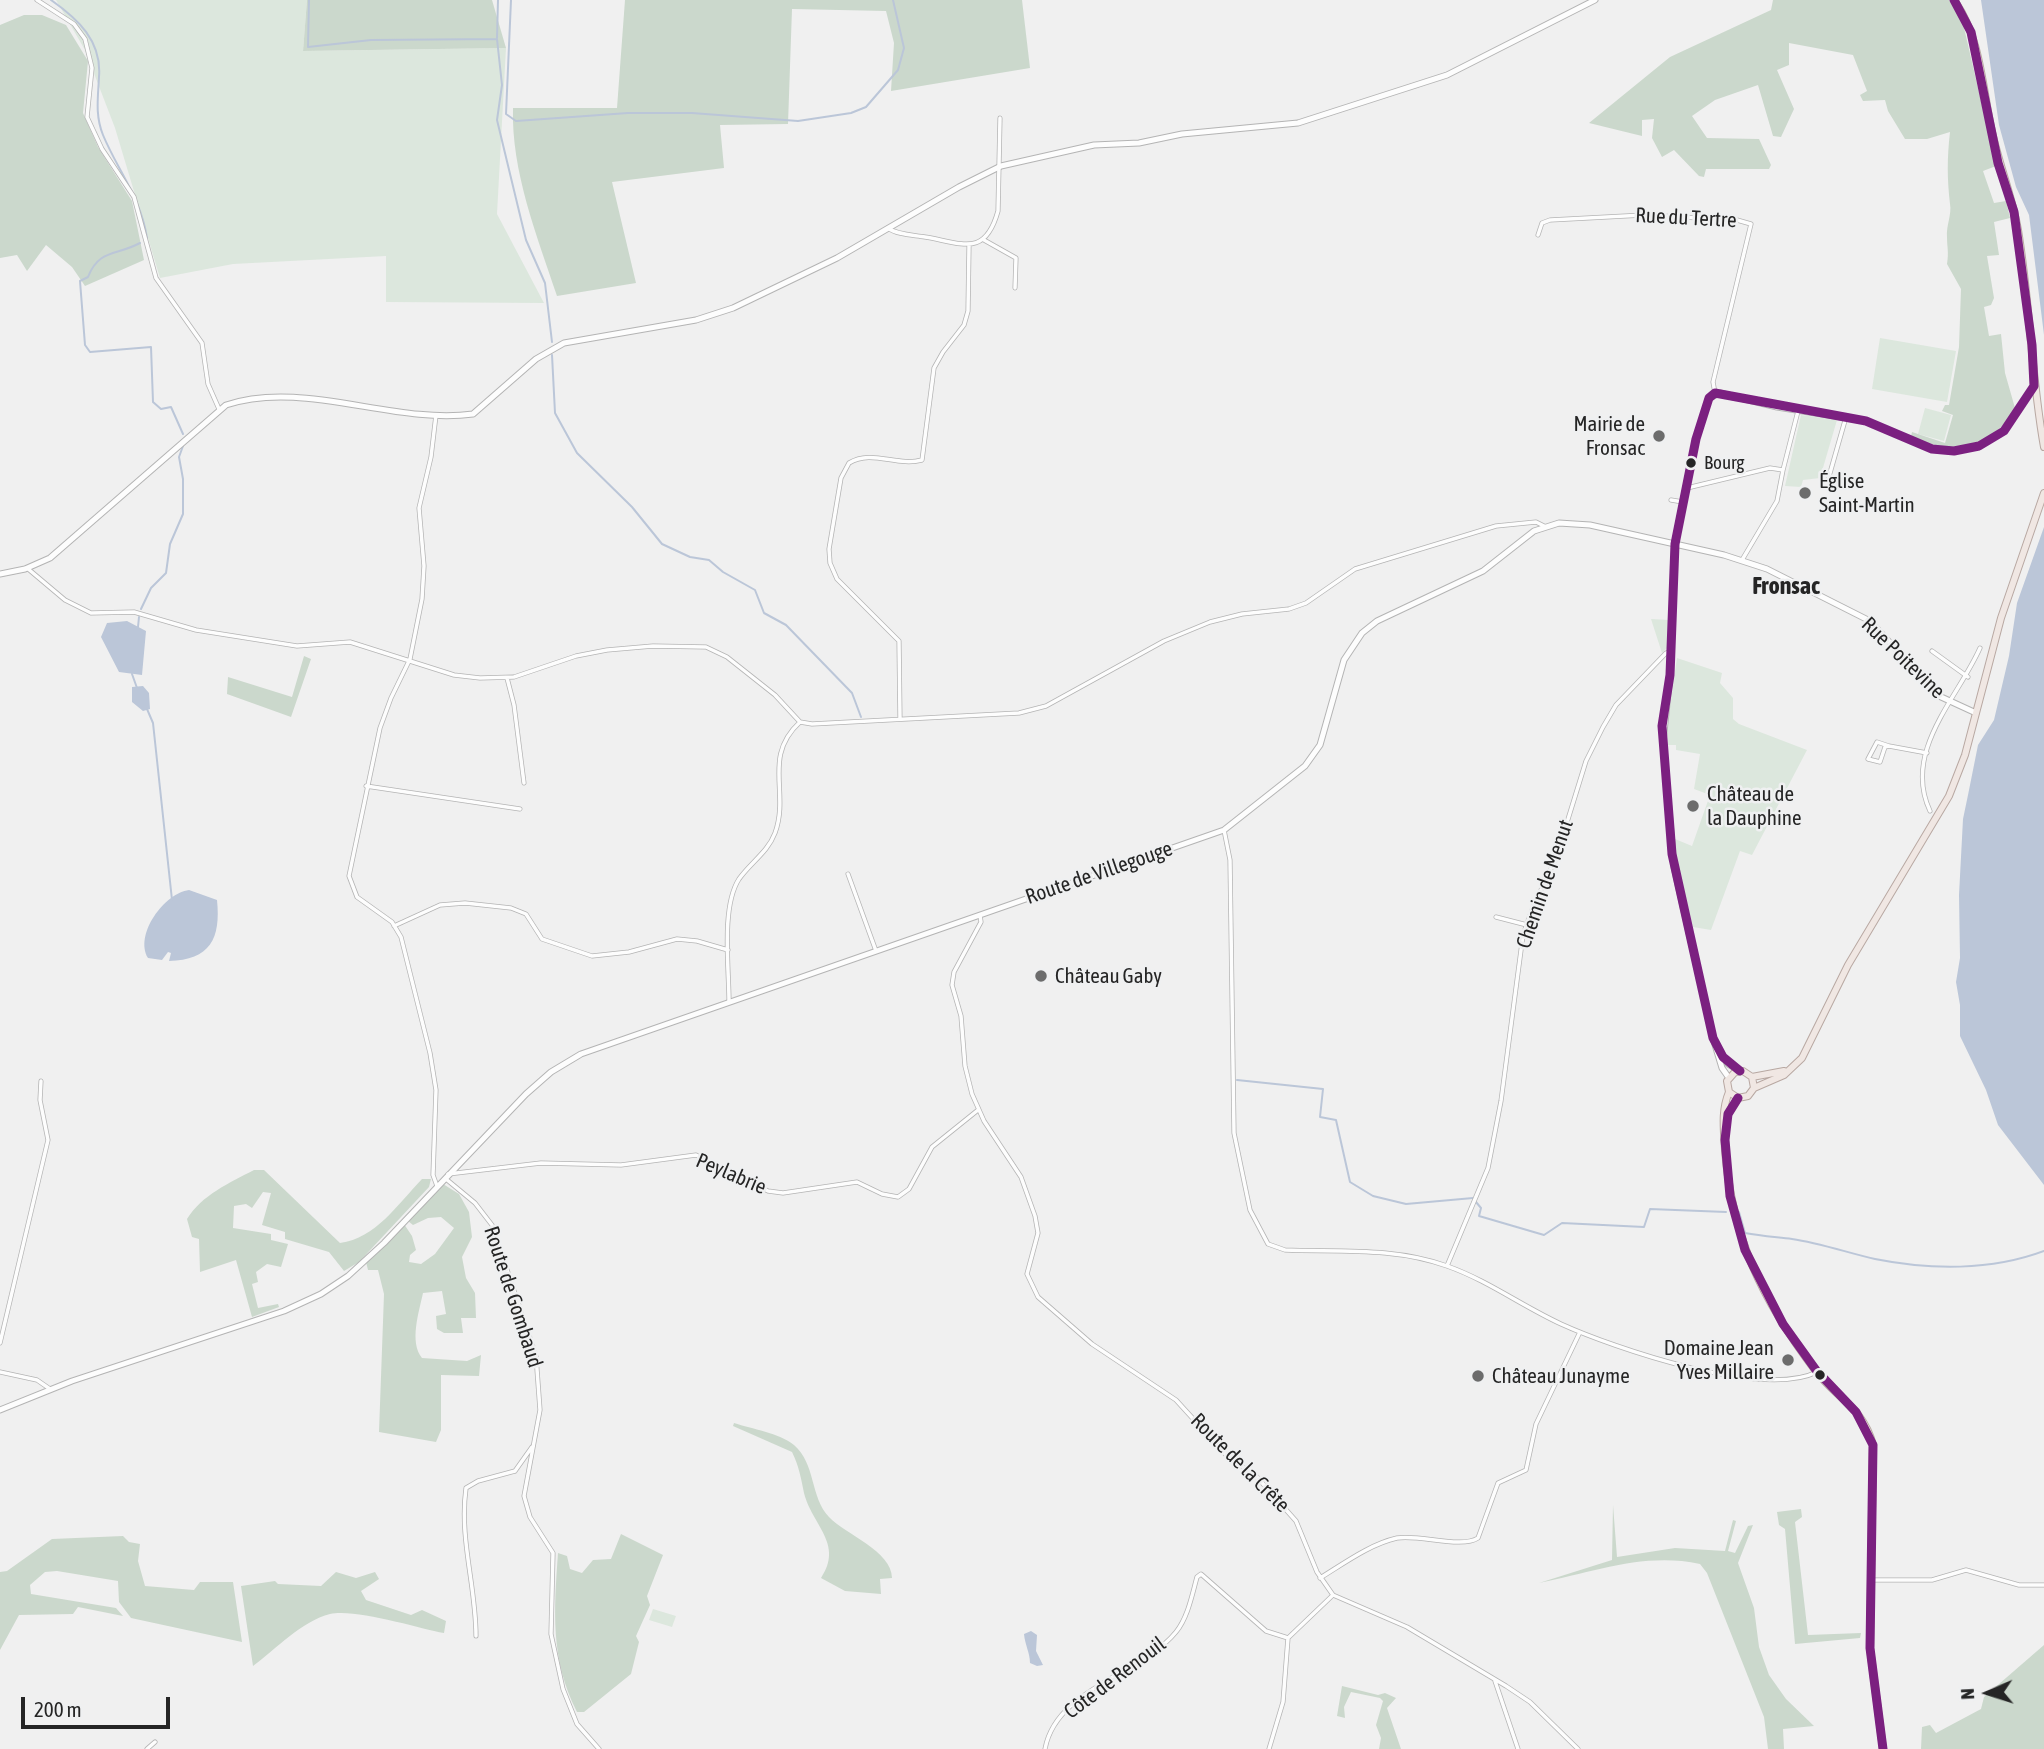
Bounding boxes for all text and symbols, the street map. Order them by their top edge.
street label: Rue du Tertre [1635,203,1737,233]
place label: Mairie de Fronsac [1573,411,1645,461]
marker: Mairie de Fronsac [1651,428,1667,444]
place label: Bourg [1704,452,1744,474]
marker: Bourg [1684,456,1698,470]
place label: Église Saint-Martin [1819,468,1915,518]
marker: Église Saint-Martin [1797,485,1813,501]
district label: Fronsac [1752,572,1820,600]
street label: Rue Poitevine [1856,612,1950,704]
place label: Château de la Dauphine [1707,781,1802,831]
marker: Château de la Dauphine [1685,798,1701,814]
street label: Chemin de Menut [1511,816,1579,952]
street label: Route de Villegouge [1022,836,1176,910]
place label: Château Gaby [1055,963,1162,989]
marker: Château Gaby [1033,968,1049,984]
street label: Peylabrie [692,1148,770,1200]
street label: Route de Gombaud [478,1223,548,1371]
place label: Domaine Jean Yves Millaire [1664,1335,1774,1385]
marker: Domaine Jean Yves Millaire [1780,1352,1796,1368]
place label: Château Junayme [1492,1363,1630,1389]
marker: Château Junayme [1470,1368,1486,1384]
unlabelled marker [1813,1368,1827,1382]
street label: Route de la Crête [1185,1408,1295,1518]
street label: Côte de Renouil [1059,1632,1171,1724]
north arrow [1953,1658,2023,1728]
scale bar [24,1682,173,1726]
text: N [1956,1688,1978,1700]
text: 200 m [34,1697,82,1721]

